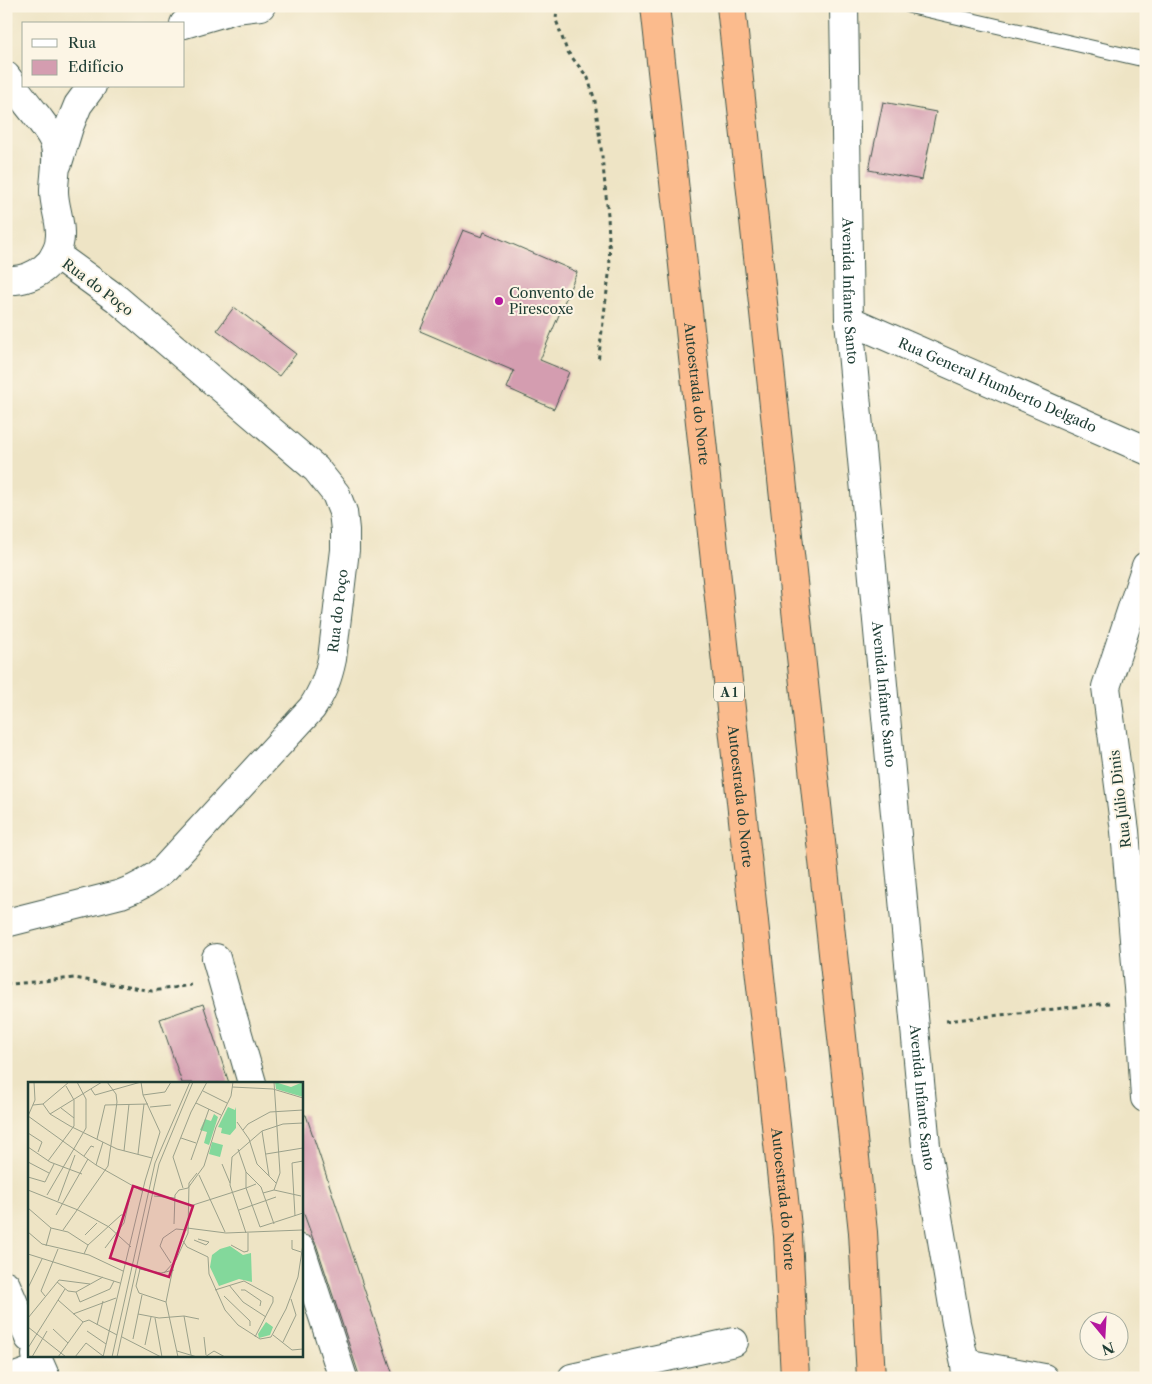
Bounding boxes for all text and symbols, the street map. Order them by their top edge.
legend [22,22,185,88]
text: Rua [68,33,96,52]
text: Edifício [68,57,124,76]
street label: Avenida Infante Santo [838,216,862,365]
street label: Rua do Poço [59,254,137,320]
place label: Convento de Pirescoxe [509,284,594,318]
marker: Convento de Pirescoxe [493,295,505,307]
street label: Autoestrada do Norte [680,321,714,466]
street label: Rua General Humberto Delgado [895,334,1099,436]
street label: Rua do Poço [324,568,352,654]
street label: Avenida Infante Santo [868,619,900,768]
road number: A 1 [714,682,744,702]
street label: Autoestrada do Norte [724,723,757,869]
street label: Rua Júlio Dinis [1105,749,1135,849]
street label: Avenida Infante Santo [906,1023,939,1172]
inset map [28,1082,302,1356]
street label: Autoestrada do Norte [767,1126,799,1271]
north arrow [1080,1312,1130,1362]
text: N [1099,1338,1117,1359]

